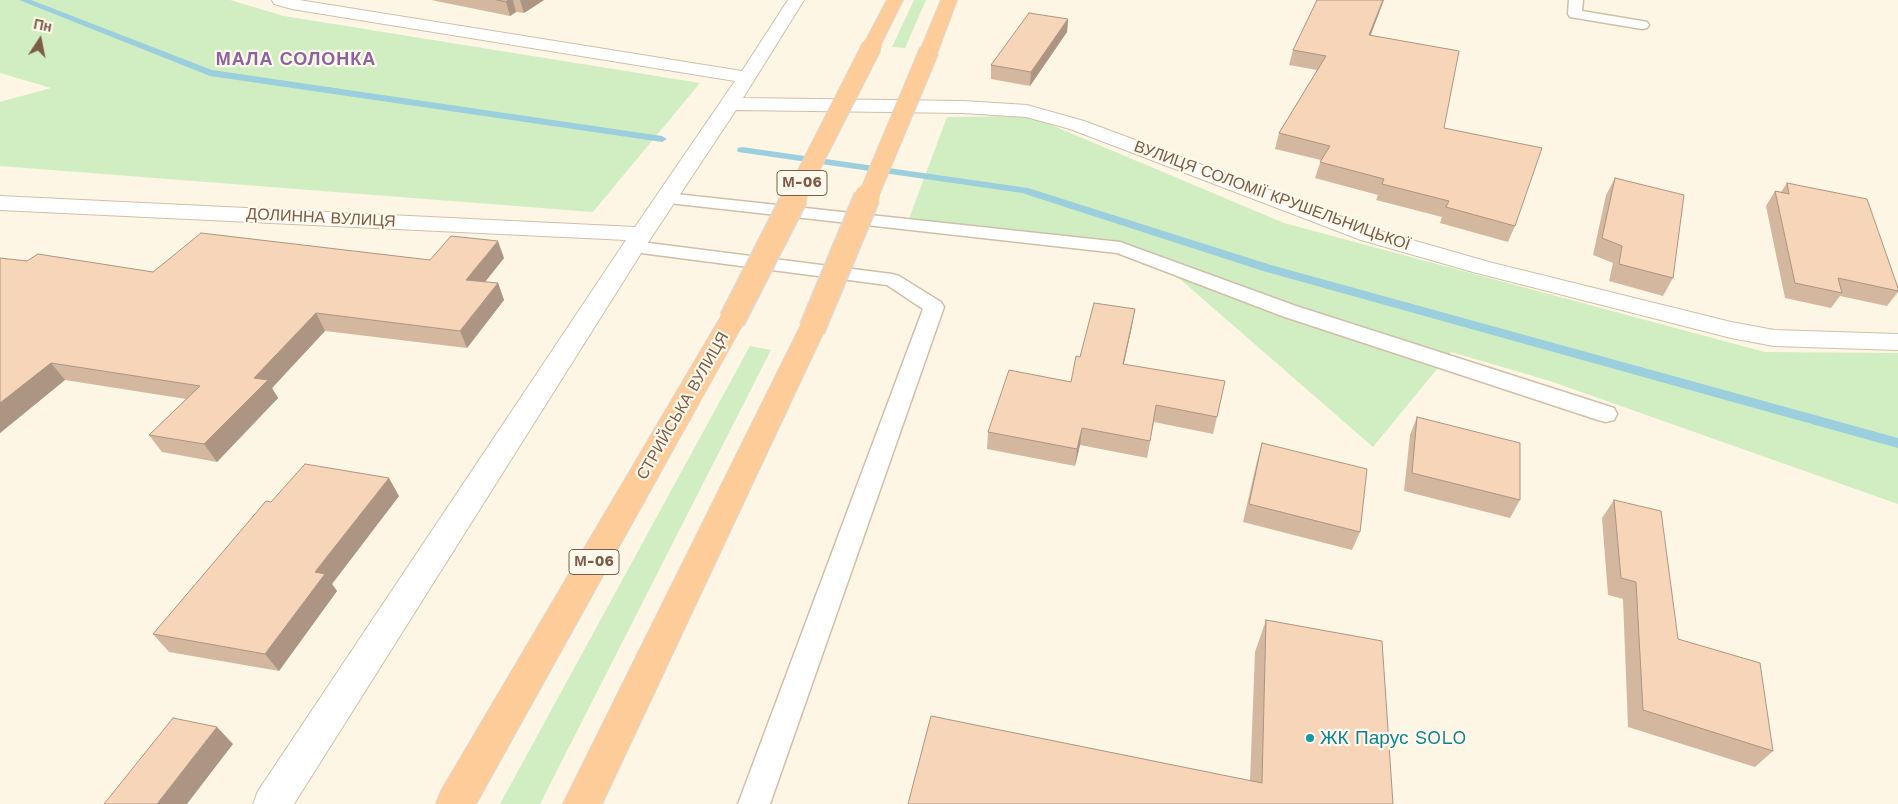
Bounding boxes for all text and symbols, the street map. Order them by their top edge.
north arrow [15,15,65,65]
text: Пн [32,16,53,35]
district label: МАЛА СОЛОНКА [214,49,378,71]
street label: ВУЛИЦЯ СОЛОМІЇ КРУШЕЛЬНИЦЬКОЇ [1131,137,1413,255]
road number: М-06 [777,170,827,196]
street label: ДОЛИННА ВУЛИЦЯ [246,205,396,231]
street label: СТРИЙСЬКА ВУЛИЦЯ [633,329,733,483]
road number: М-06 [569,550,619,574]
place label: ЖК Парус SOLO [1320,727,1466,749]
marker: ЖК Парус SOLO [1304,732,1316,744]

